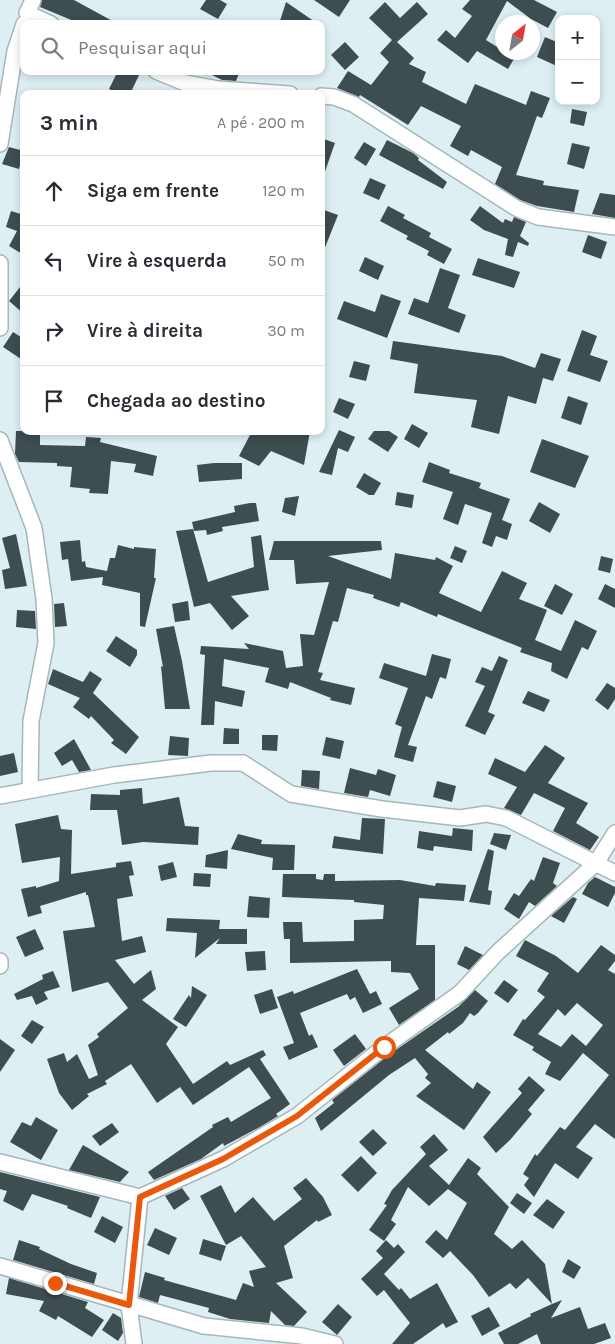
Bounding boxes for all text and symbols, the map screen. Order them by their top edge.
north arrow [495,15,540,60]
map controls [555,15,600,105]
button: + [555,15,600,60]
search box [20,20,325,75]
icon: search [38,34,66,62]
text: Pesquisar aqui [78,37,207,59]
button: − [555,60,600,105]
text: 3 min [40,111,98,135]
text: A pé · 200 m [217,113,305,132]
icon: ahead [40,177,68,205]
text: Siga em frente [87,180,219,202]
text: 120 m [262,181,305,200]
icon: left [40,247,68,275]
text: Vire à esquerda [87,250,227,272]
text: 50 m [268,251,305,270]
icon: right [40,317,68,345]
text: Vire à direita [87,320,203,342]
text: 30 m [267,321,305,340]
icon: arrive [40,387,68,415]
text: Chegada ao destino [87,390,265,412]
route start [373,1036,396,1059]
route end [44,1272,67,1295]

